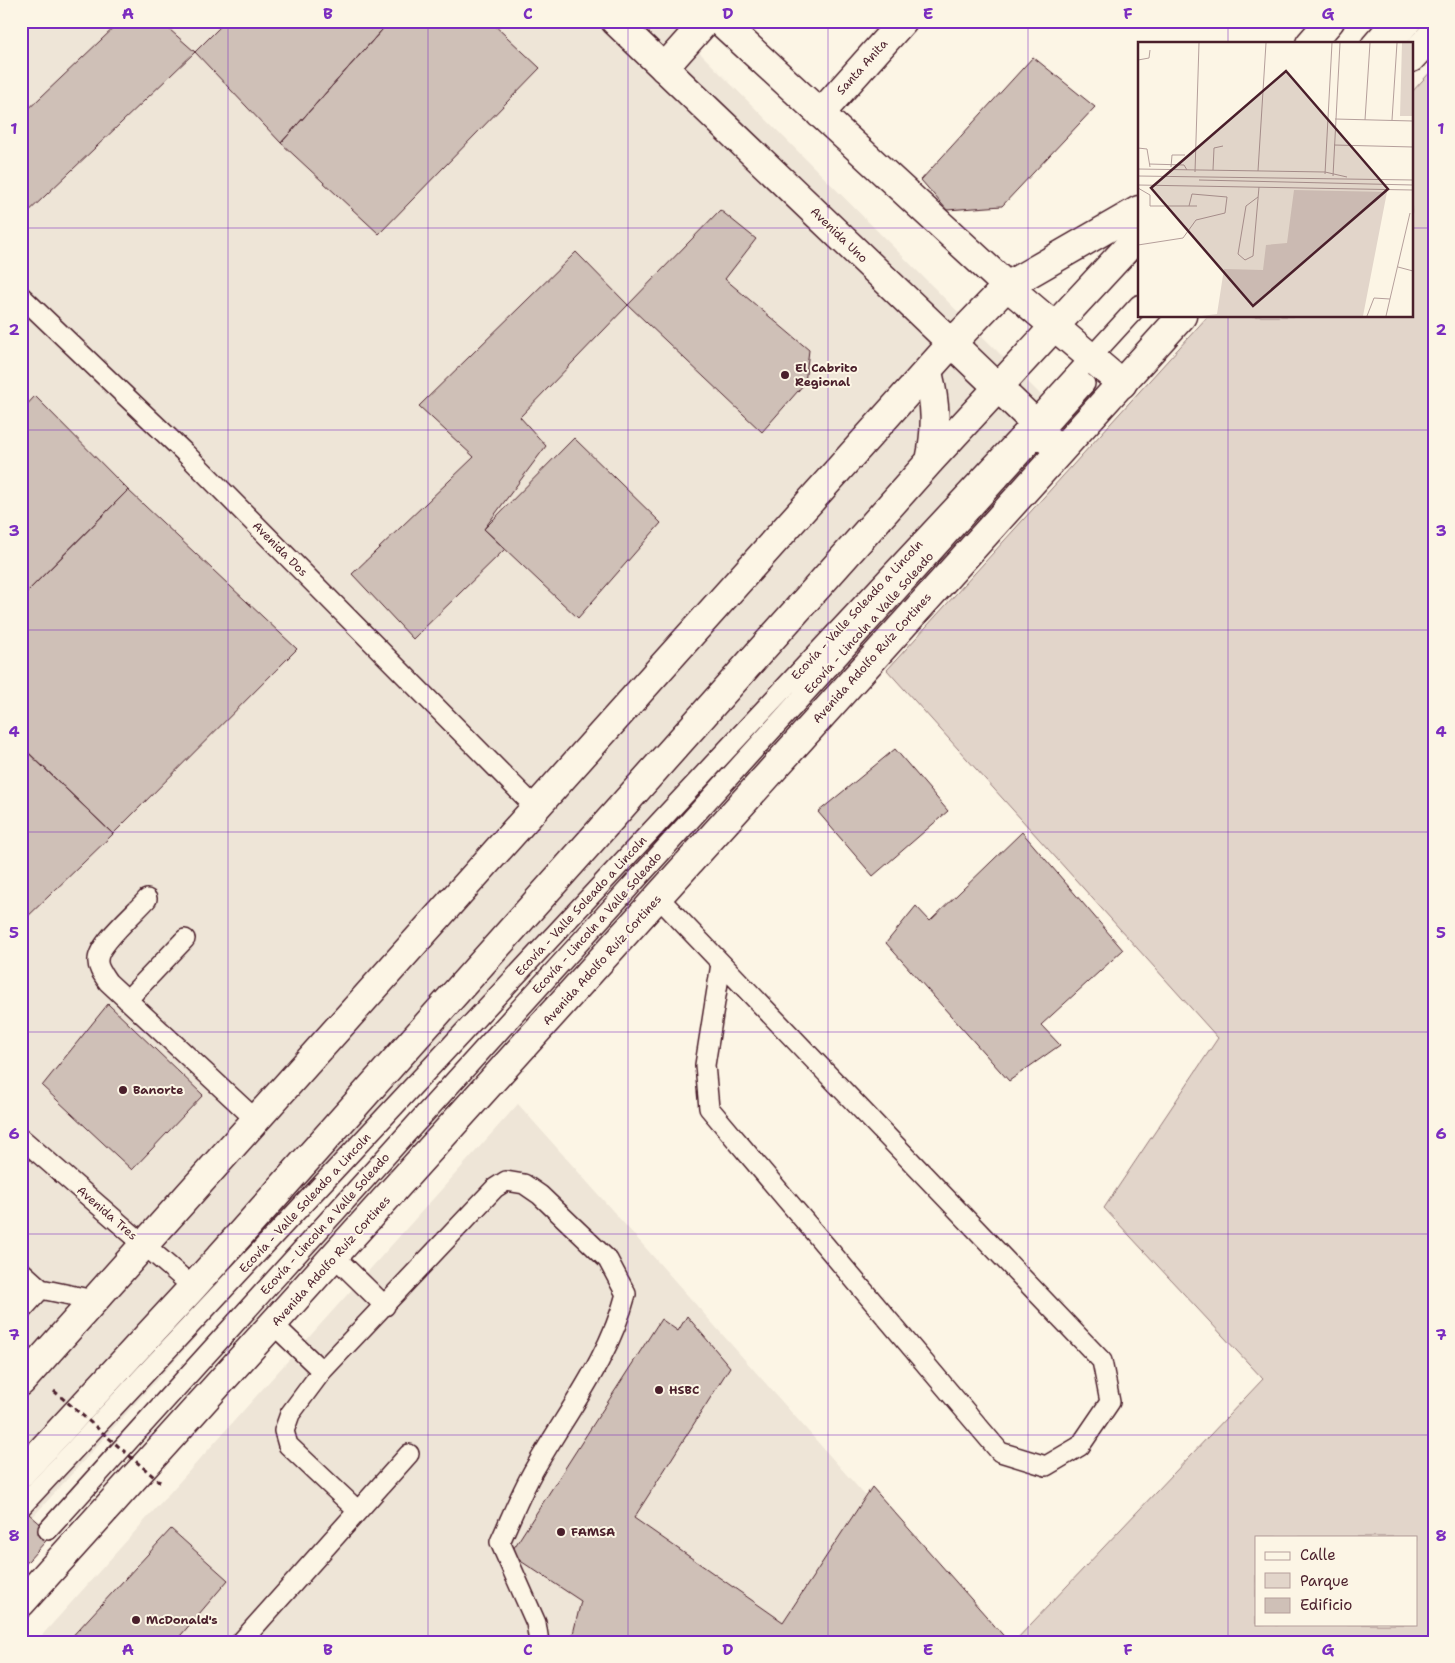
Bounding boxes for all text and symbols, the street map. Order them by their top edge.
text: A [122,3,134,24]
text: B [323,3,333,24]
text: C [523,3,533,24]
text: D [722,3,734,24]
text: E [923,3,933,24]
text: F [1123,3,1133,24]
text: G [1322,3,1335,24]
street label: Santa Anita [833,36,891,98]
inset map [1138,42,1412,318]
text: 1 [10,118,18,139]
text: 1 [1437,118,1445,139]
street label: Avenida Uno [807,204,871,266]
text: 2 [8,319,20,340]
text: 2 [1435,319,1447,340]
place label: El Cabrito Regional [795,360,858,390]
marker: El Cabrito Regional [779,369,791,381]
street label: Avenida Dos [249,518,311,580]
text: 3 [8,520,20,541]
text: 3 [1435,520,1447,541]
street label: Ecovía - Valle Soleado a Lincoln [788,537,926,683]
street label: Ecovía - Lincoln a Valle Soleado [801,549,937,697]
street label: Avenida Adolfo Ruíz Cortines [809,589,935,727]
text: 4 [8,721,20,742]
text: 4 [1435,721,1447,742]
street label: Ecovía - Valle Soleado a Lincoln [512,833,650,979]
street label: Ecovía - Lincoln a Valle Soleado [529,849,665,997]
street label: Avenida Adolfo Ruíz Cortines [539,891,665,1029]
text: 5 [9,922,19,943]
text: 5 [1436,922,1446,943]
place label: Banorte [133,1082,183,1098]
marker: Banorte [117,1084,129,1096]
text: 6 [8,1123,20,1144]
text: 6 [1435,1123,1447,1144]
street label: Ecovía - Valle Soleado a Lincoln [236,1130,374,1276]
street label: Ecovía - Lincoln a Valle Soleado [257,1150,393,1298]
street label: Avenida Tres [73,1182,141,1244]
street label: Avenida Adolfo Ruíz Cortines [268,1192,394,1330]
text: 7 [8,1324,20,1345]
text: 7 [1435,1324,1447,1345]
place label: HSBC [669,1382,699,1398]
marker: HSBC [653,1384,665,1396]
place label: FAMSA [571,1524,615,1540]
text: 8 [8,1525,20,1546]
text: 8 [1435,1525,1447,1546]
marker: FAMSA [555,1526,567,1538]
legend [1255,1536,1418,1626]
text: Calle [1300,1545,1336,1565]
text: Parque [1300,1571,1349,1591]
text: Edificio [1300,1595,1352,1615]
place label: McDonald's [146,1612,218,1628]
marker: McDonald's [130,1614,142,1626]
text: A [122,1639,134,1660]
text: B [323,1639,333,1660]
text: C [523,1639,533,1660]
text: D [722,1639,734,1660]
text: E [923,1639,933,1660]
text: F [1123,1639,1133,1660]
text: G [1322,1639,1335,1660]

